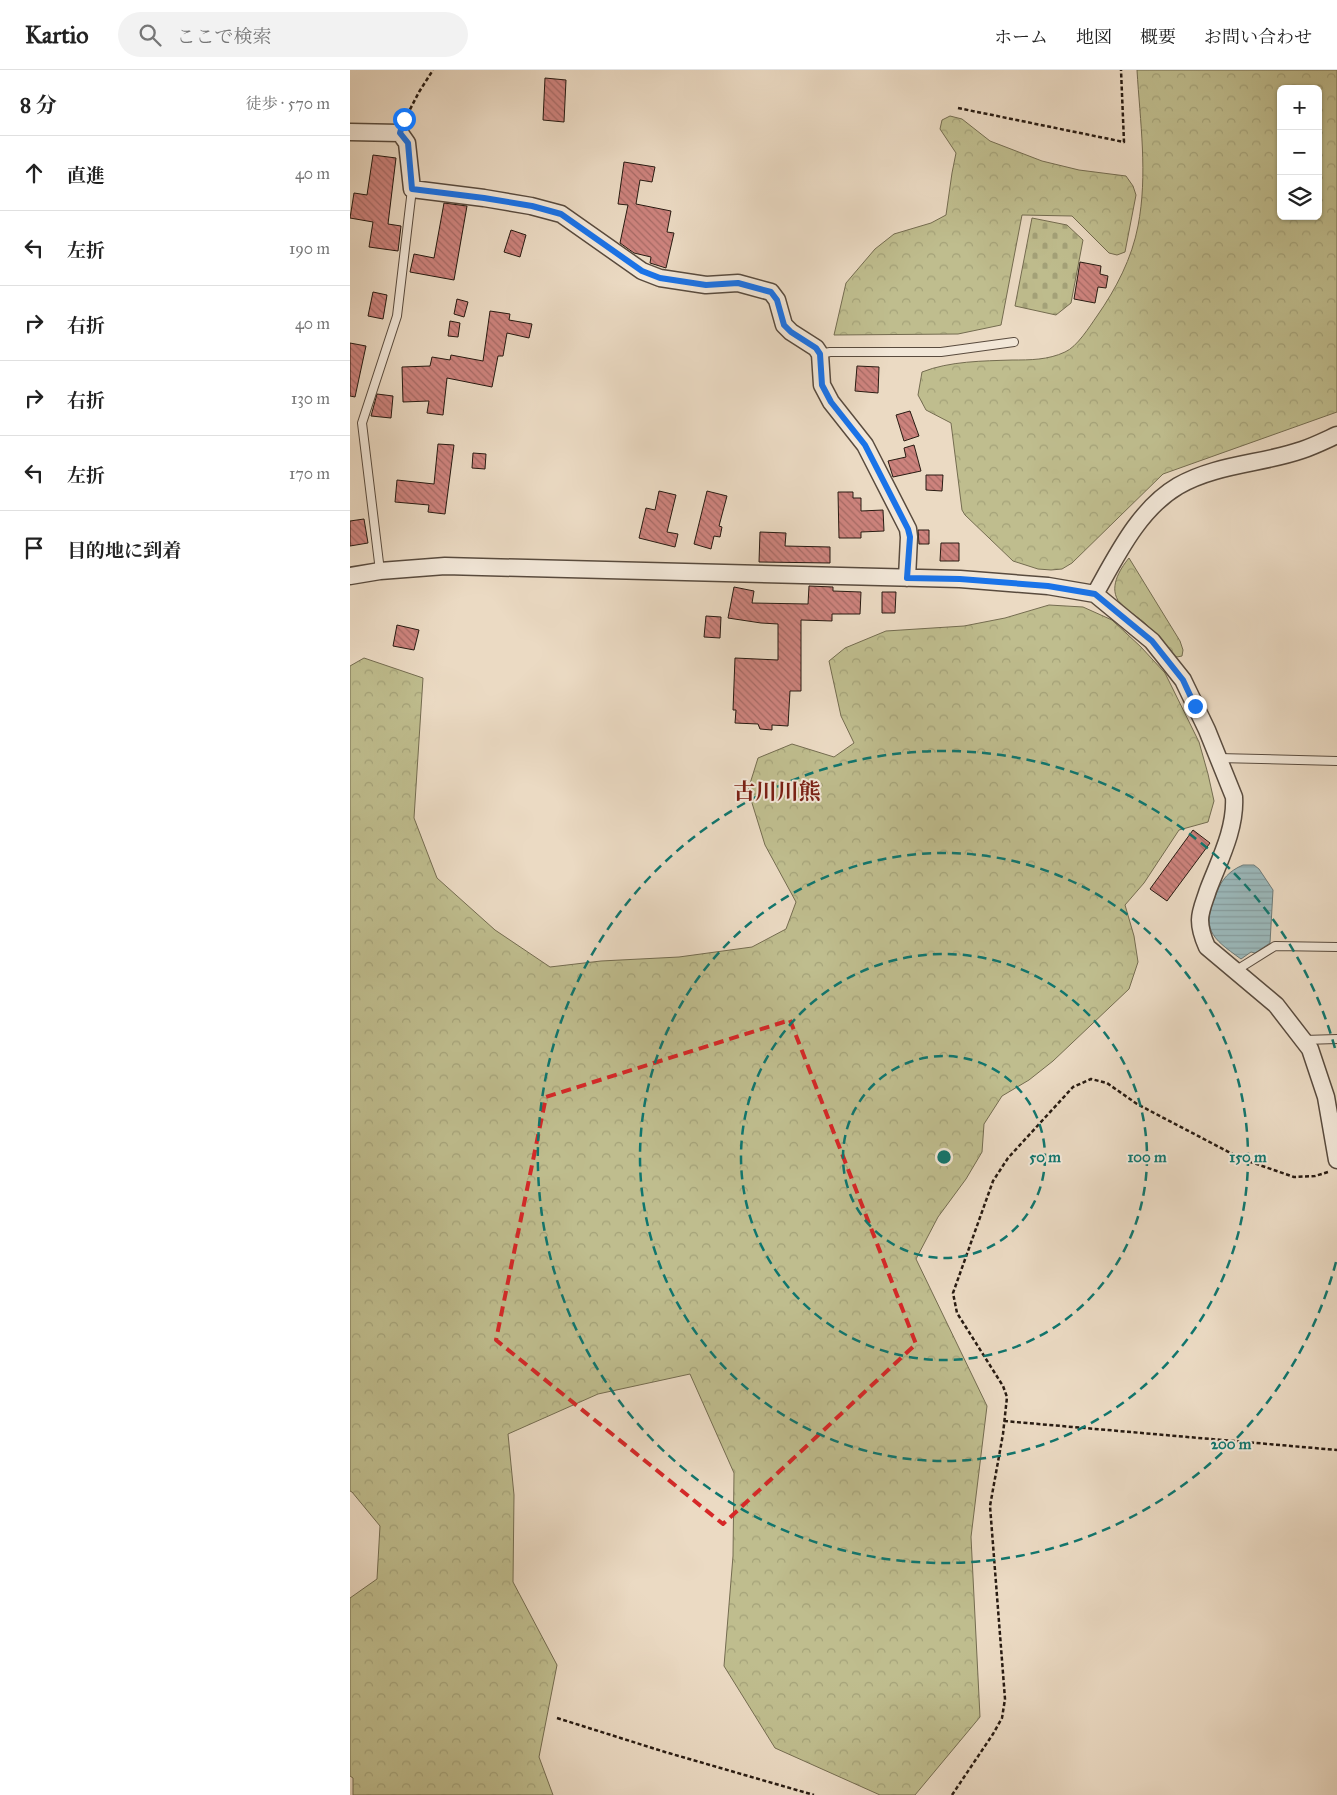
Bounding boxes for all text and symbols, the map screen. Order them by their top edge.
search box [118,12,468,57]
text: Kartio [25,20,88,50]
icon: search [136,21,164,49]
text: ここで検索 [176,25,271,48]
text: ホーム [994,26,1048,48]
text: 地図 [1076,26,1112,48]
text: 概要 [1140,26,1176,48]
text: お問い合わせ [1204,26,1312,48]
map controls [1277,85,1322,220]
button: + [1277,85,1322,130]
text: 8 分 [20,92,57,118]
text: 徒歩 · 570 m [245,94,330,113]
route start [393,108,416,131]
button: − [1277,130,1322,175]
icon: ahead [20,159,48,187]
text: 直進 [67,164,105,187]
text: 40 m [295,164,330,183]
button: layers [1277,175,1322,220]
icon: left [20,234,48,262]
text: 左折 [67,239,105,262]
text: 190 m [289,239,330,258]
icon: right [20,309,48,337]
text: 右折 [67,314,105,337]
text: 40 m [295,314,330,333]
icon: right [20,384,48,412]
text: 右折 [67,389,105,412]
text: 130 m [291,389,330,408]
icon: left [20,459,48,487]
text: 左折 [67,464,105,487]
text: 170 m [289,464,330,483]
icon: arrive [20,534,48,562]
text: 目的地に到着 [67,539,181,562]
route end [1184,695,1207,718]
district label: 古川川熊 [733,778,821,805]
centre of rings [935,1148,953,1166]
text: 50 m [1029,1148,1061,1166]
text: 100 m [1127,1148,1167,1166]
text: 150 m [1229,1148,1267,1166]
text: 200 m [1211,1435,1252,1453]

